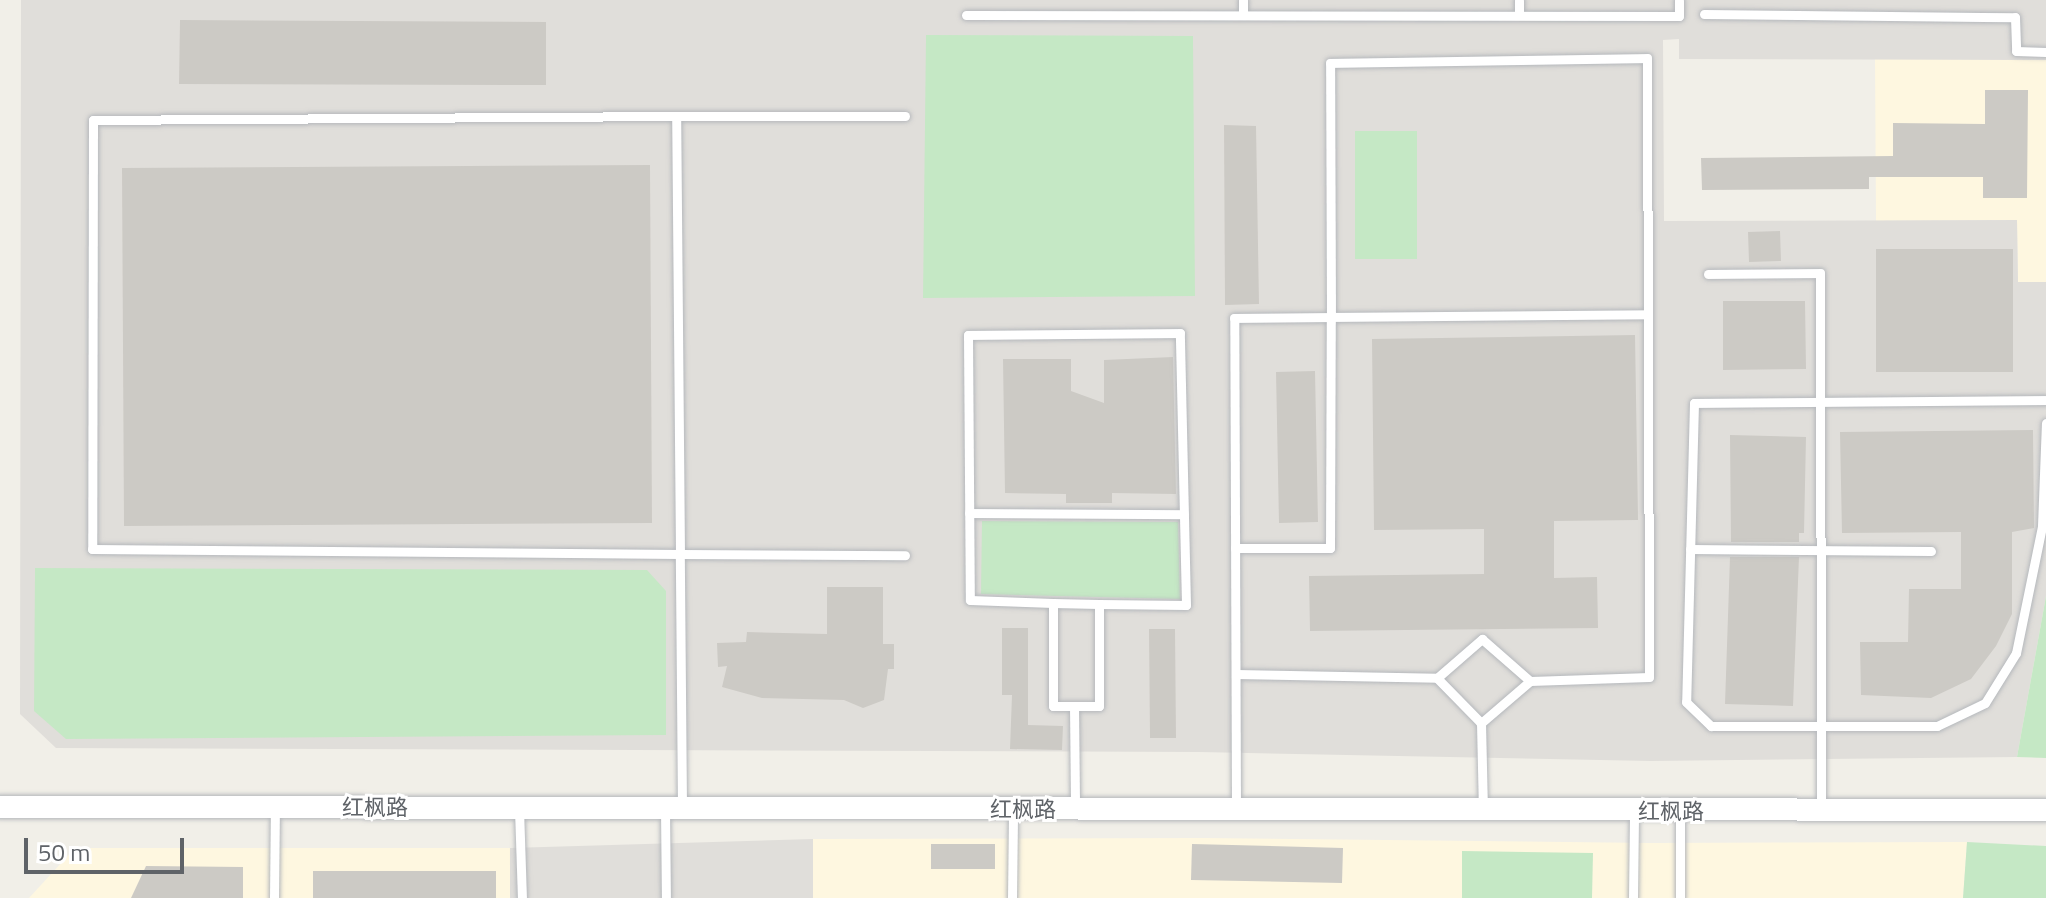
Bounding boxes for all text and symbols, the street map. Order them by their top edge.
street label: 红枫路 [342,795,408,821]
street label: 红枫路 [990,797,1056,823]
street label: 红枫路 [1638,799,1704,825]
scale bar [28,822,188,872]
text: 50 m [38,834,90,870]

